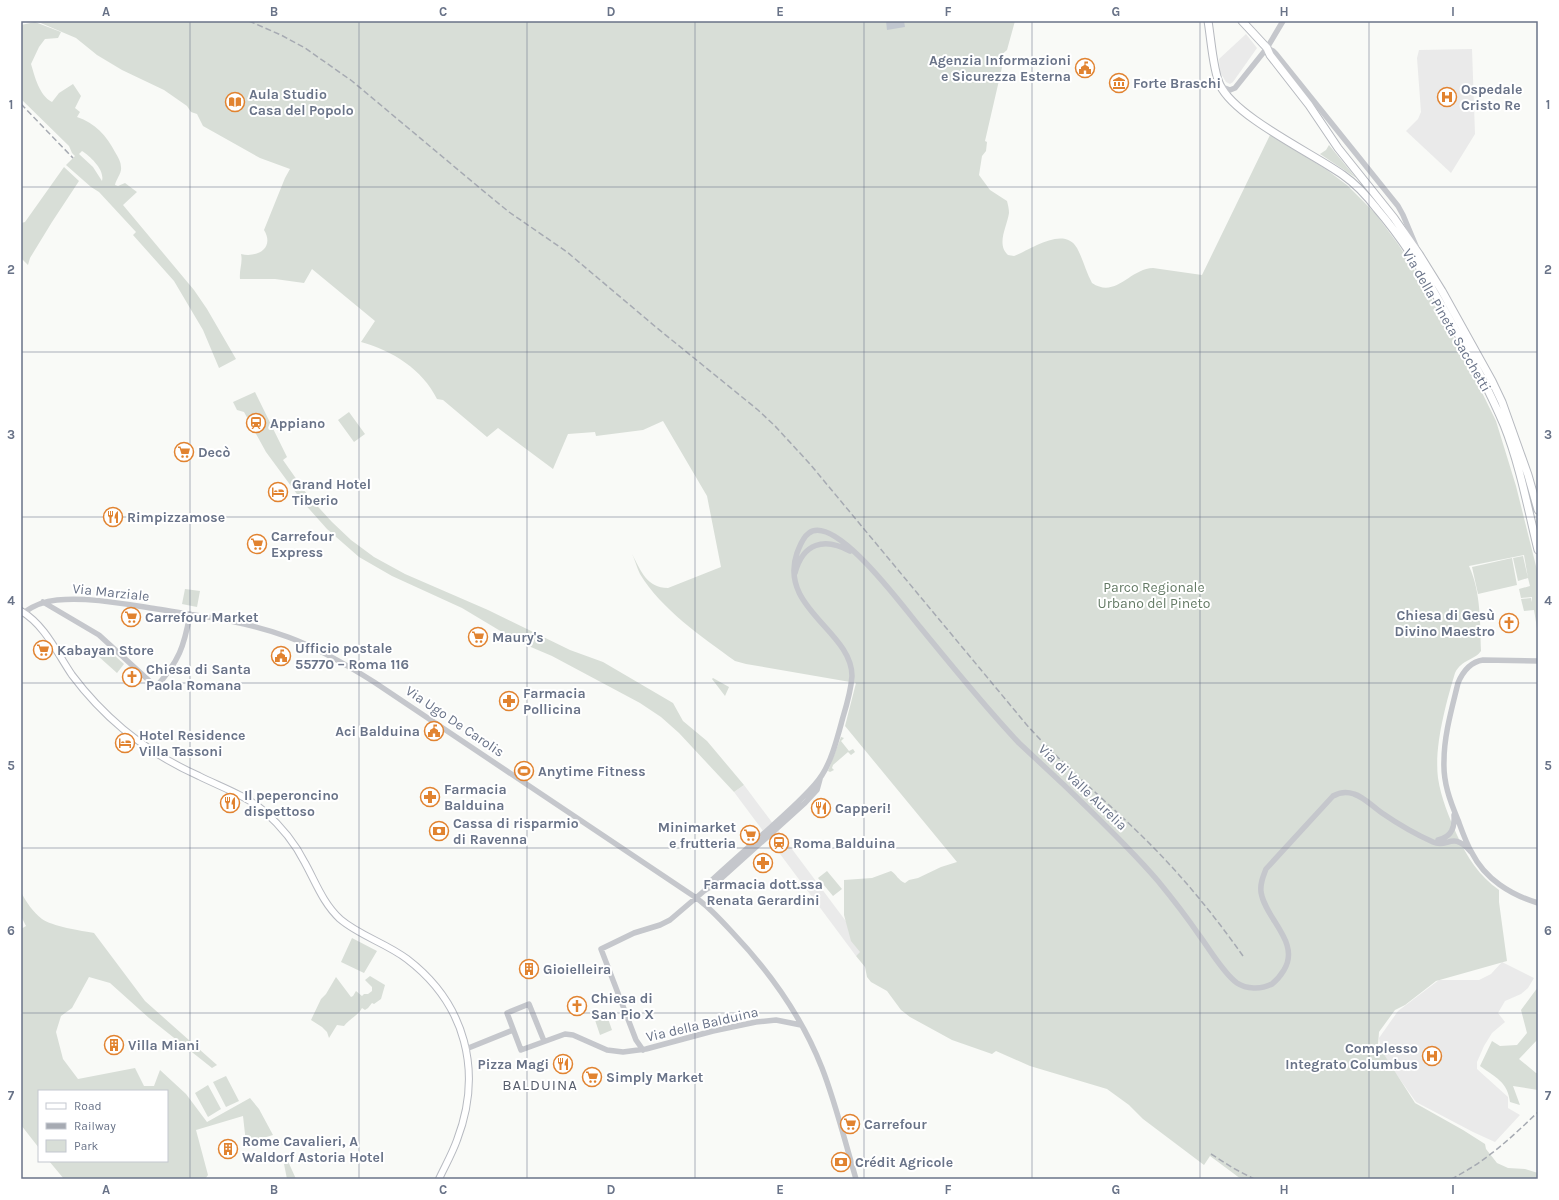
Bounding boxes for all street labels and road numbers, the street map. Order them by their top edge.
street label: Via della Pineta Sacchetti [1399,246,1494,395]
street label: Via Marziale [72,580,150,605]
street label: Via Ugo De Carolis [402,682,507,761]
street label: Via di Valle Aurelia [1035,741,1131,834]
street label: Via della Balduina [644,1003,760,1046]

